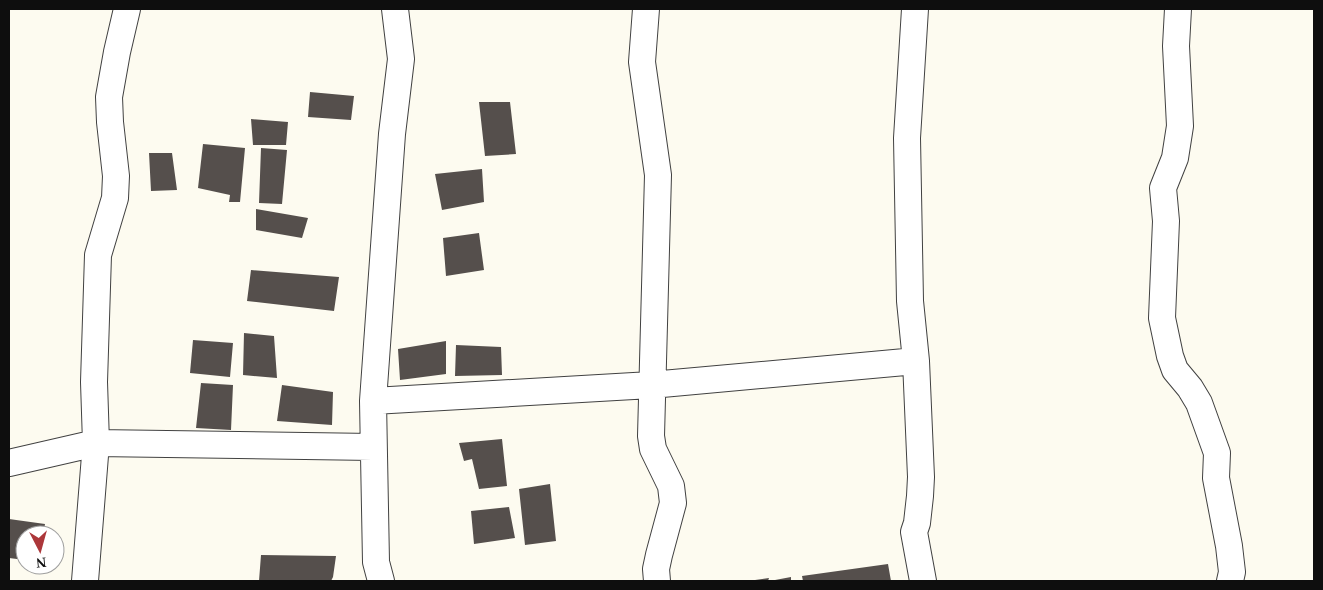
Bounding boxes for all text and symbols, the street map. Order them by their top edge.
north arrow [15,525,65,575]
text: N [35,554,47,570]

